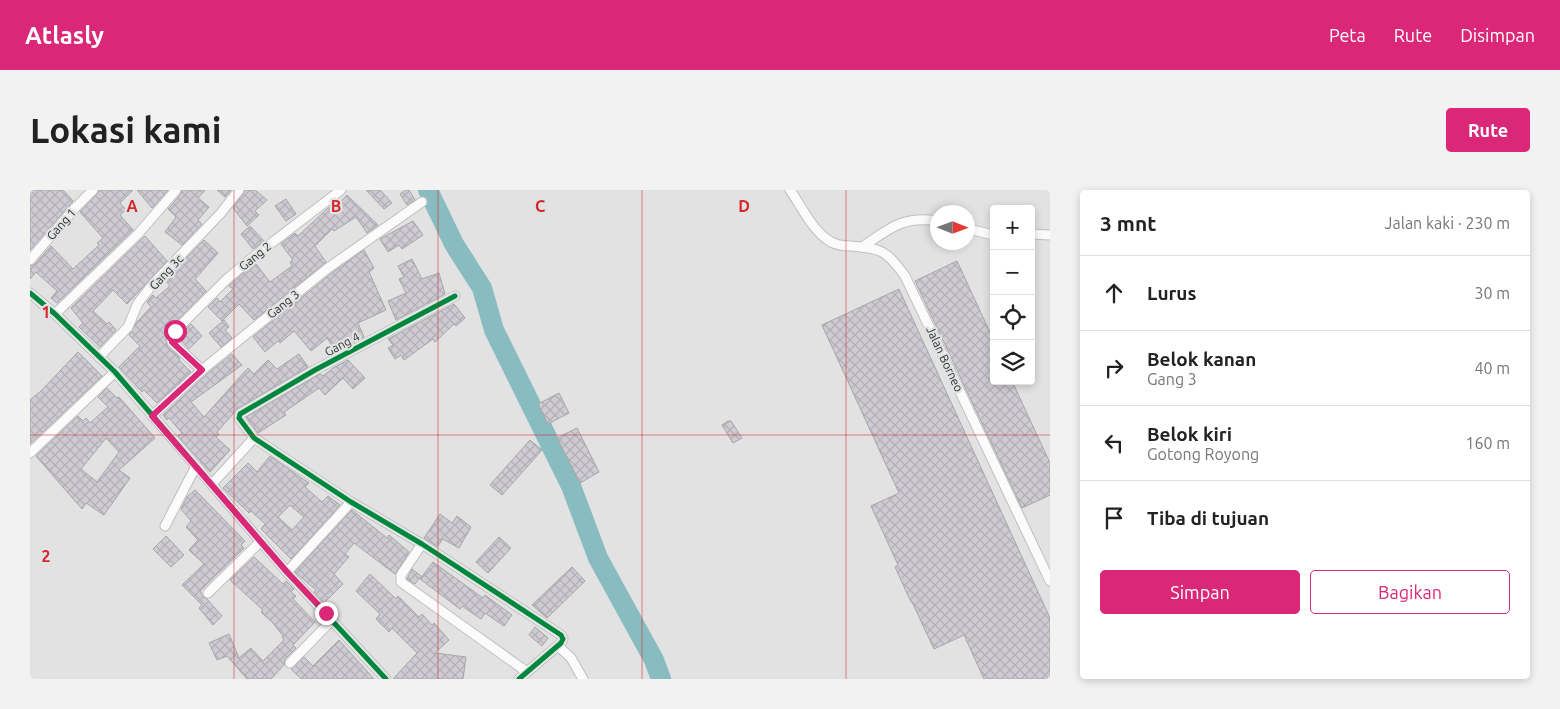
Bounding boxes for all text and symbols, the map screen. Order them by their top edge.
text: Atlasly [25,22,104,49]
text: Peta [1329,25,1366,45]
text: Rute [1394,25,1432,45]
text: Disimpan [1460,25,1535,45]
button: Rute [1446,108,1530,152]
text: Lokasi kami [30,110,222,150]
text: A [126,197,138,215]
text: B [331,197,341,215]
text: C [535,197,545,215]
text: D [738,197,750,215]
north arrow [930,205,975,250]
map controls [990,205,1035,385]
button: + [990,205,1035,250]
street label: Gang 1 [44,206,78,242]
text: 3 mnt [1100,211,1156,235]
text: Jalan kaki · 230 m [1385,214,1510,232]
street label: Gang 2 [236,239,274,273]
button: − [990,250,1035,295]
street label: Gang 3c [147,252,186,292]
icon: ahead [1100,279,1128,307]
text: Lurus [1147,282,1196,304]
text: 30 m [1474,284,1510,302]
street label: Gang 3 [264,287,302,321]
button: locate [990,295,1035,340]
text: 1 [41,303,51,321]
route start [164,320,187,343]
street label: Jalan Borneo [924,324,966,394]
street label: Gang 4 [322,329,362,359]
button: layers [990,340,1035,385]
text: Belok kanan [1147,348,1256,370]
icon: right [1100,354,1128,382]
text: 40 m [1474,359,1510,377]
text: Gang 3 [1147,370,1197,388]
text: Belok kiri [1147,423,1232,445]
icon: left [1100,429,1128,457]
text: 160 m [1465,434,1510,452]
text: Gotong Royong [1147,445,1259,463]
icon: arrive [1100,504,1128,532]
text: Tiba di tujuan [1147,507,1269,529]
text: 2 [41,547,51,565]
button: Simpan [1100,570,1300,614]
button: Bagikan [1310,570,1510,614]
route end [315,602,338,625]

